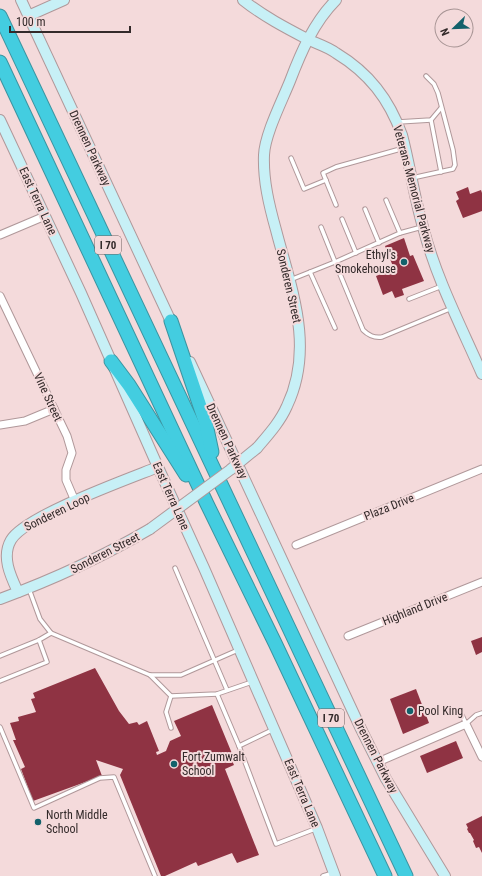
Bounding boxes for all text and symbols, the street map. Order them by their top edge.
scale bar [10,8,130,34]
north arrow [434,8,474,48]
text: 100 m [16,15,46,29]
text: N [438,26,453,37]
street label: Drennen Parkway [66,108,114,188]
street label: Veterans Memorial Parkway [390,124,438,254]
street label: East Terra Lane [16,165,60,237]
road number: I 70 [95,236,121,254]
street label: Sonderen Street [274,248,304,325]
place label: Ethyl's Smokehouse [335,248,396,276]
marker: Ethyl's Smokehouse [399,257,409,267]
street label: Vine Street [31,371,65,424]
street label: Drennen Parkway [203,401,251,481]
street label: East Terra Lane [150,460,192,533]
street label: Sonderen Loop [22,490,92,534]
street label: Plaza Drive [362,490,416,523]
street label: Sonderen Street [68,529,142,576]
street label: Highland Drive [380,589,450,628]
place label: Pool King [418,704,463,718]
marker: Pool King [405,706,415,716]
road number: I 70 [318,709,344,727]
street label: Drennen Parkway [351,716,401,796]
place label: Fort Zumwalt School [182,750,245,778]
street label: East Terra Lane [281,757,323,830]
marker: Fort Zumwalt School [169,759,179,769]
place label: North Middle School [46,808,108,836]
marker: North Middle School [33,817,43,827]

